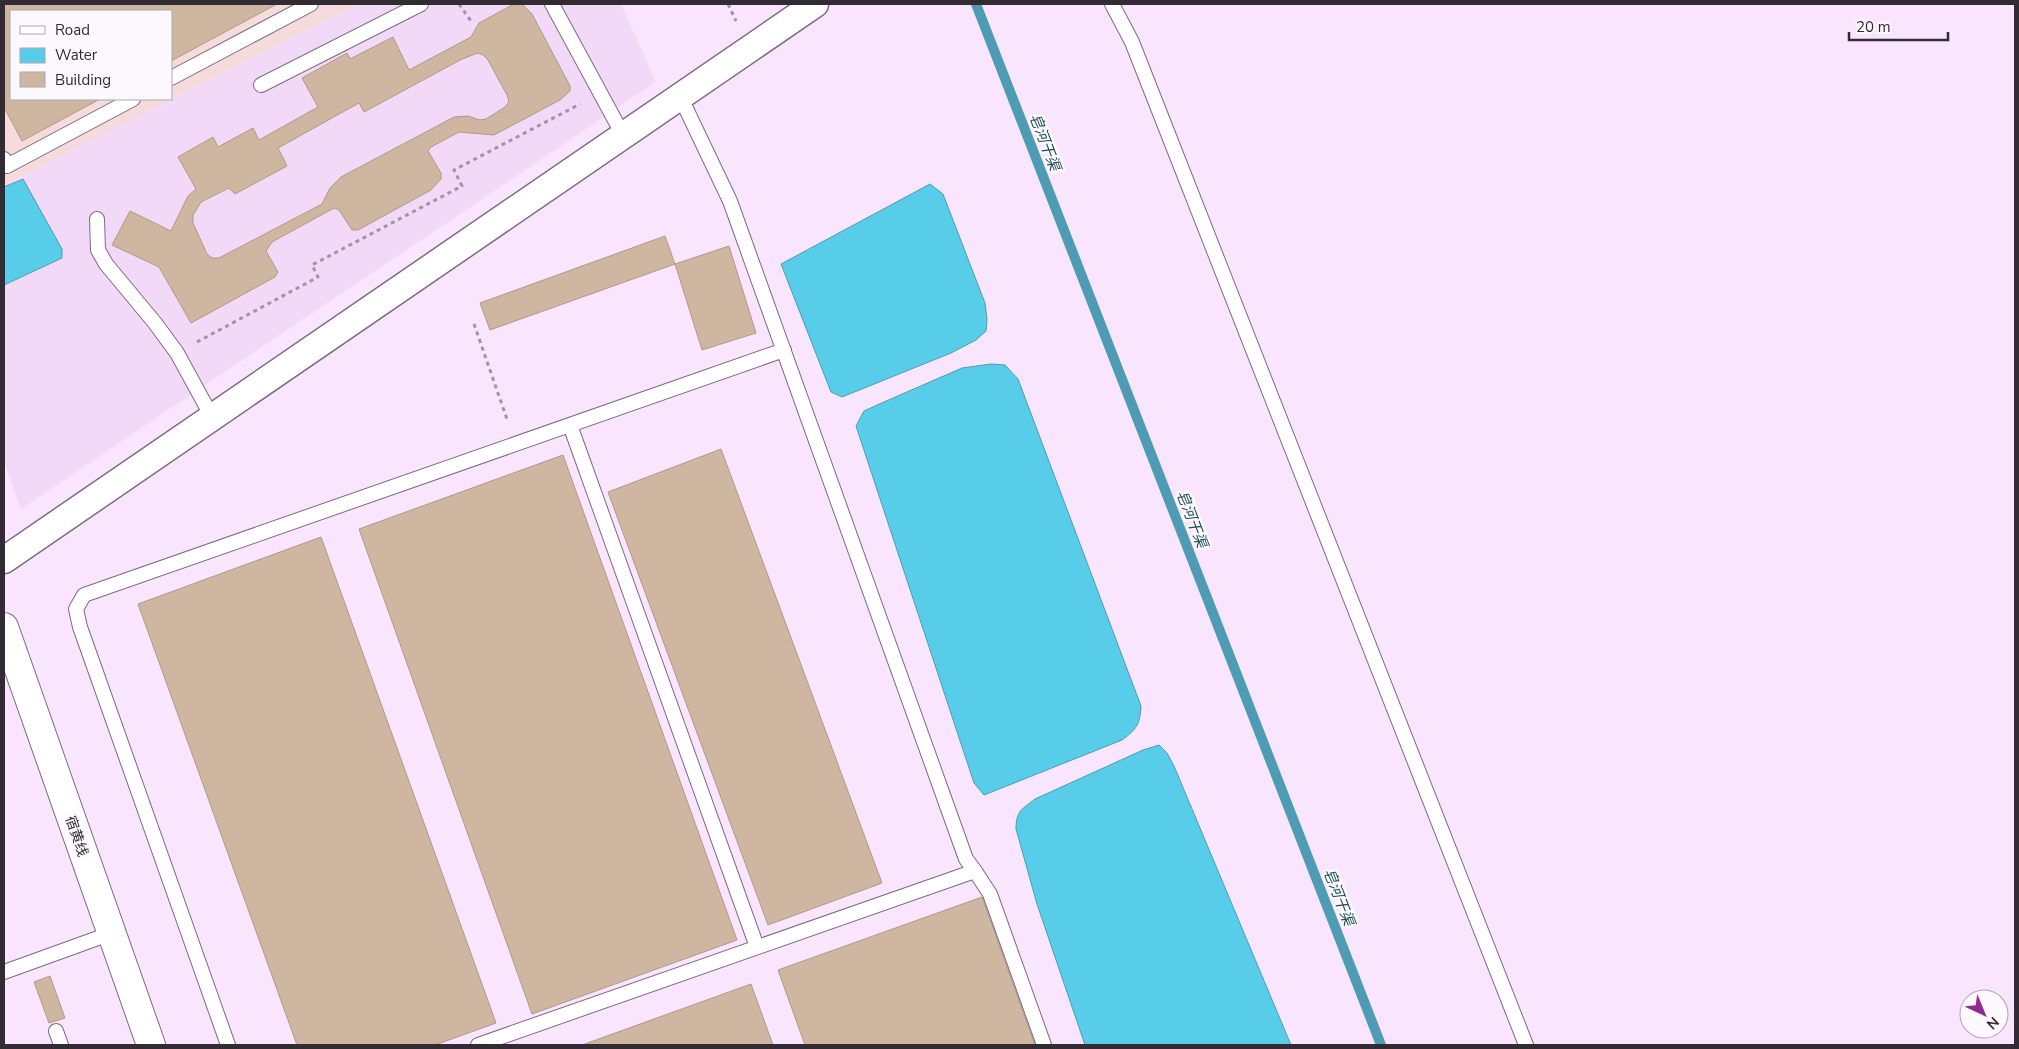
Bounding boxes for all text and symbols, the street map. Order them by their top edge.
legend [10,10,172,100]
scale bar [1849,10,1948,42]
text: 20 m [1856,17,1891,37]
text: Road [55,20,90,40]
text: Water [55,45,98,65]
text: Building [55,70,111,90]
water label: 皂河干渠 [1025,110,1066,175]
water label: 皂河干渠 [1172,487,1213,552]
street label: 宿黄线 [61,813,92,859]
water label: 皂河干渠 [1319,865,1360,930]
north arrow [1959,989,2009,1039]
text: N [1982,1013,2003,1033]

